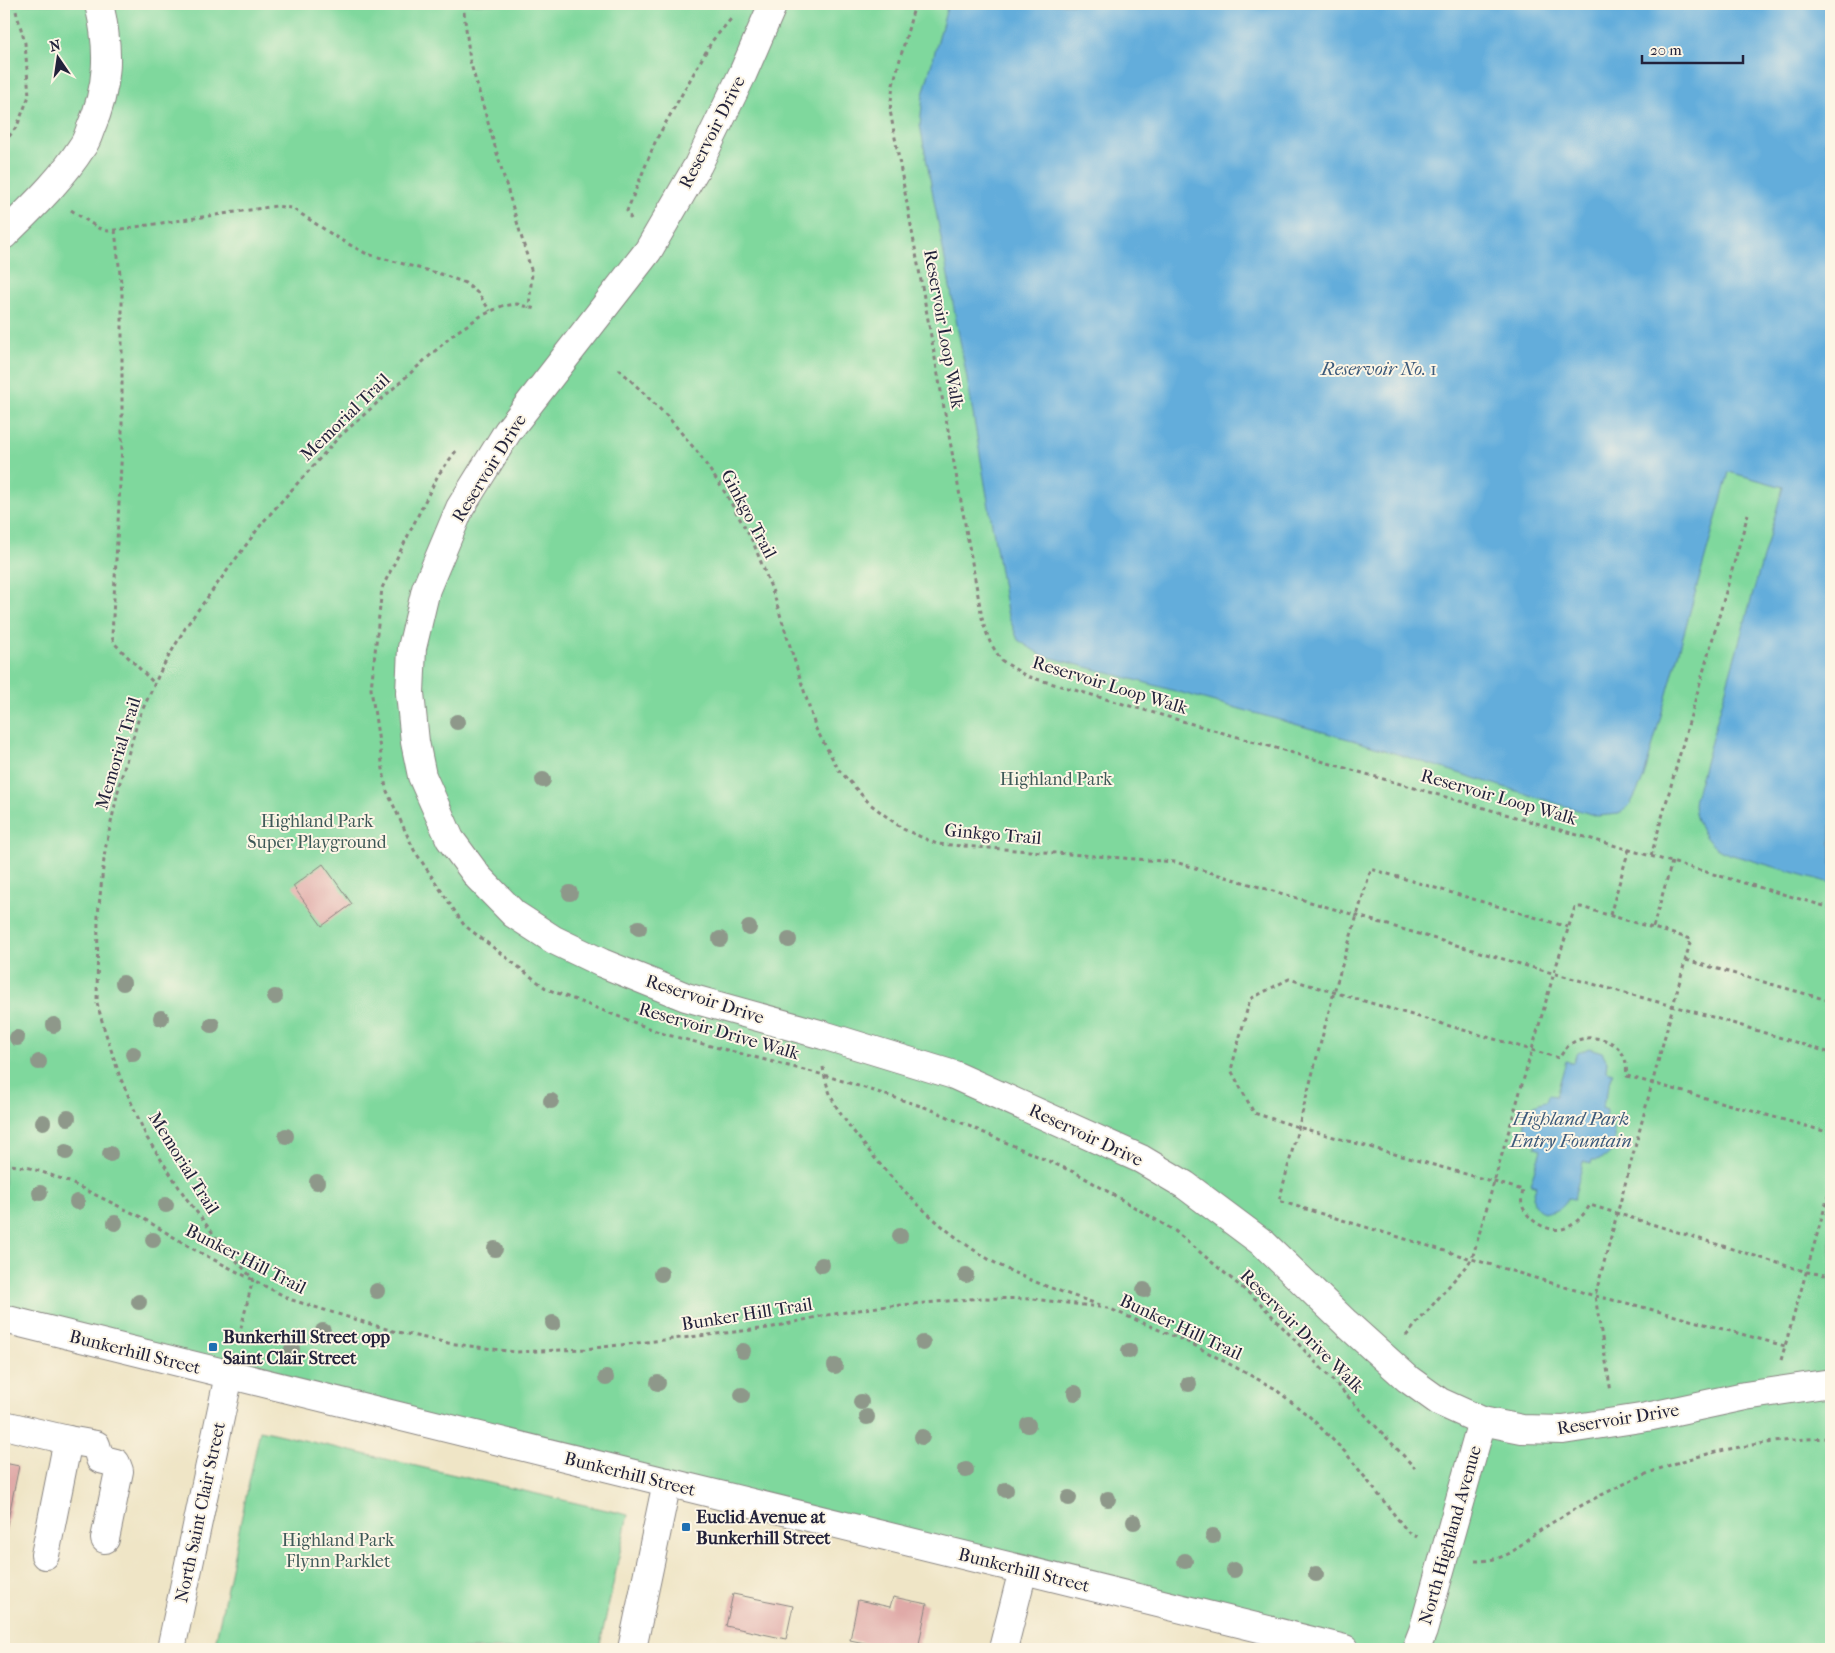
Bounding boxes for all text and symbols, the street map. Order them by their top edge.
north arrow [32,32,82,82]
scale bar [1642,32,1744,64]
text: N [48,36,63,55]
text: 20 m [1650,41,1682,59]
street label: Reservoir Drive [675,72,750,192]
street label: Reservoir Loop Walk [919,248,968,411]
water label: Reservoir No. 1 [1319,358,1437,380]
street label: Memorial Trail [296,369,395,465]
street label: Reservoir Drive [448,410,531,526]
street label: Ginkgo Trail [716,466,781,562]
street label: Reservoir Loop Walk [1030,652,1191,719]
street label: Memorial Trail [91,694,146,812]
street label: Reservoir Loop Walk [1418,765,1580,830]
park label: Highland Park [1000,769,1113,790]
park label: Highland Park Super Playground [247,811,387,853]
street label: Ginkgo Trail [944,820,1042,849]
street label: Reservoir Drive [643,970,767,1029]
street label: Reservoir Drive Walk [636,998,802,1065]
street label: Reservoir Drive [1025,1100,1146,1171]
street label: Memorial Trail [144,1108,223,1218]
water label: Highland Park Entry Fountain [1509,1108,1632,1152]
street label: Bunker Hill Trail [182,1220,309,1299]
street label: Reservoir Drive Walk [1235,1265,1368,1398]
street label: Bunker Hill Trail [1116,1290,1245,1365]
street label: Bunker Hill Trail [680,1294,814,1335]
street label: Bunkerhill Street [67,1326,203,1379]
place label: Bunkerhill Street opp Saint Clair Street [223,1327,390,1369]
marker: Bunkerhill Street opp Saint Clair Street [207,1341,219,1353]
street label: Reservoir Drive [1556,1399,1681,1440]
street label: North Saint Clair Street [171,1419,230,1604]
street label: North Highland Avenue [1415,1443,1486,1627]
street label: Bunkerhill Street [562,1448,698,1501]
place label: Euclid Avenue at Bunkerhill Street [696,1507,831,1549]
marker: Euclid Avenue at Bunkerhill Street [680,1521,692,1533]
park label: Highland Park Flynn Parklet [282,1530,395,1572]
street label: Bunkerhill Street [956,1544,1092,1597]

